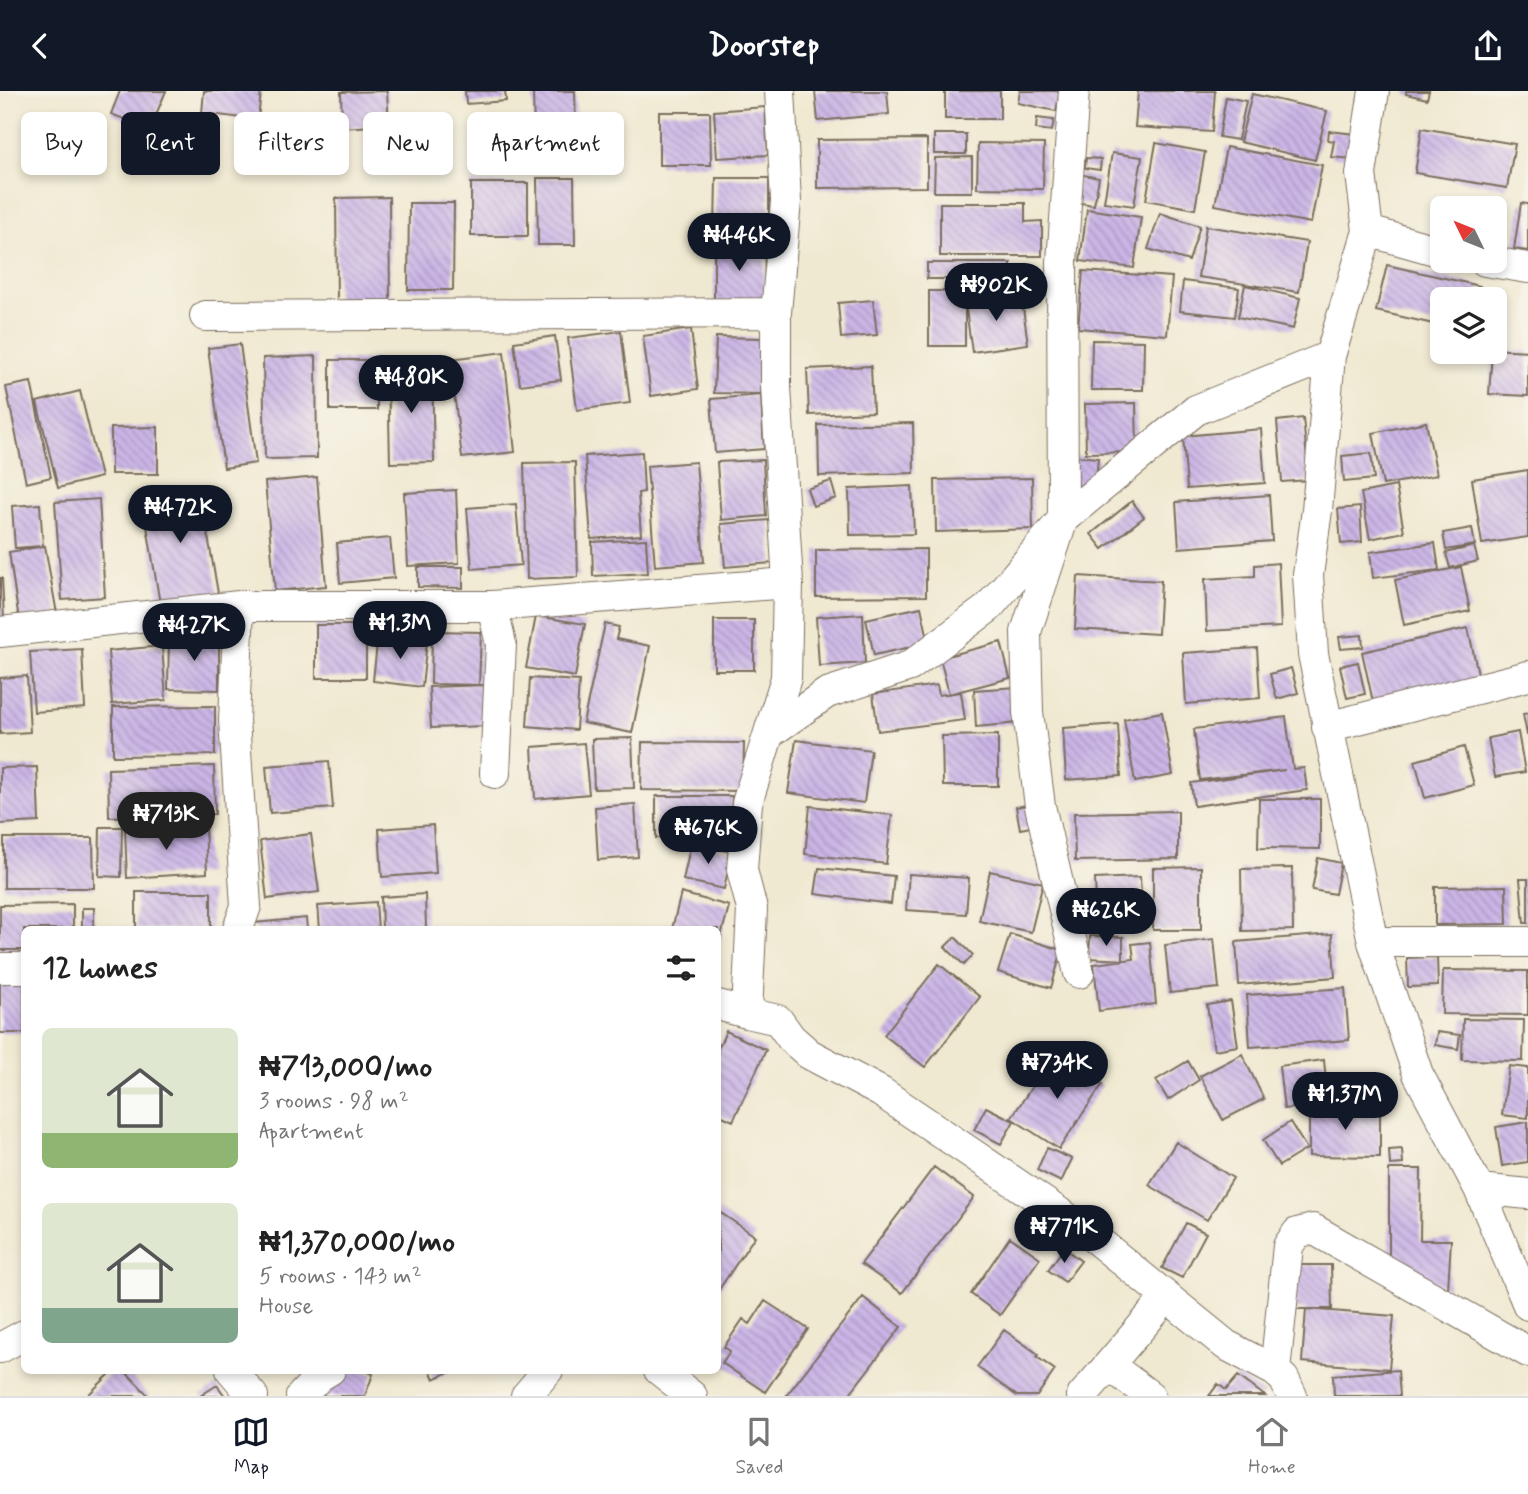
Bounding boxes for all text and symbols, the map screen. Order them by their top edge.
text: Doorstep [708,25,820,67]
icon: back [21,27,59,65]
icon: share [1469,27,1507,65]
chip: Buy [21,112,107,175]
chip: Rent [121,112,220,175]
chip: Filters [234,112,349,175]
chip: New [363,112,453,175]
chip: Apartment [467,112,624,175]
north arrow [1430,196,1507,273]
map controls [1430,196,1507,364]
pin: ₦446K [690,213,788,273]
text: ₦446K [703,221,775,251]
pin: ₦902K [947,264,1045,323]
text: ₦902K [961,271,1031,301]
button: layers [1430,287,1507,364]
pin: ₦480K [362,355,460,415]
text: ₦480K [375,363,447,393]
pin: ₦472K [131,485,229,545]
text: ₦472K [144,493,216,523]
pin: ₦1.3M [351,601,449,661]
pin: ₦427K [145,603,243,663]
text: ₦1.3M [369,609,431,639]
text: ₦427K [158,611,230,641]
pin: ₦713K [117,793,215,852]
text: ₦713K [133,800,199,830]
pin: ₦676K [659,807,757,866]
text: ₦676K [674,814,742,844]
pin: ₦626K [1057,889,1155,948]
text: ₦626K [1072,896,1140,926]
text: 12 homes [42,949,158,988]
icon: filters [662,949,700,987]
pin: ₦734K [1008,1041,1106,1101]
text: ₦713,000/mo [259,1048,432,1087]
text: ₦734K [1022,1049,1092,1079]
icon: home [98,1056,182,1140]
pin: ₦1.37M [1288,1073,1402,1132]
text: ₦1.37M [1308,1080,1382,1110]
text: 3 rooms · 98 m² [259,1087,409,1117]
text: Apartment [259,1117,364,1147]
pin: ₦771K [1015,1205,1113,1265]
text: ₦771K [1030,1213,1098,1243]
text: ₦1,370,000/mo [259,1223,455,1262]
icon: home [98,1231,182,1315]
text: 5 rooms · 143 m² [259,1262,422,1292]
text: House [259,1292,313,1322]
tab: Map [232,1413,270,1480]
tab: Saved [735,1413,783,1480]
tab: Home [1248,1413,1296,1480]

